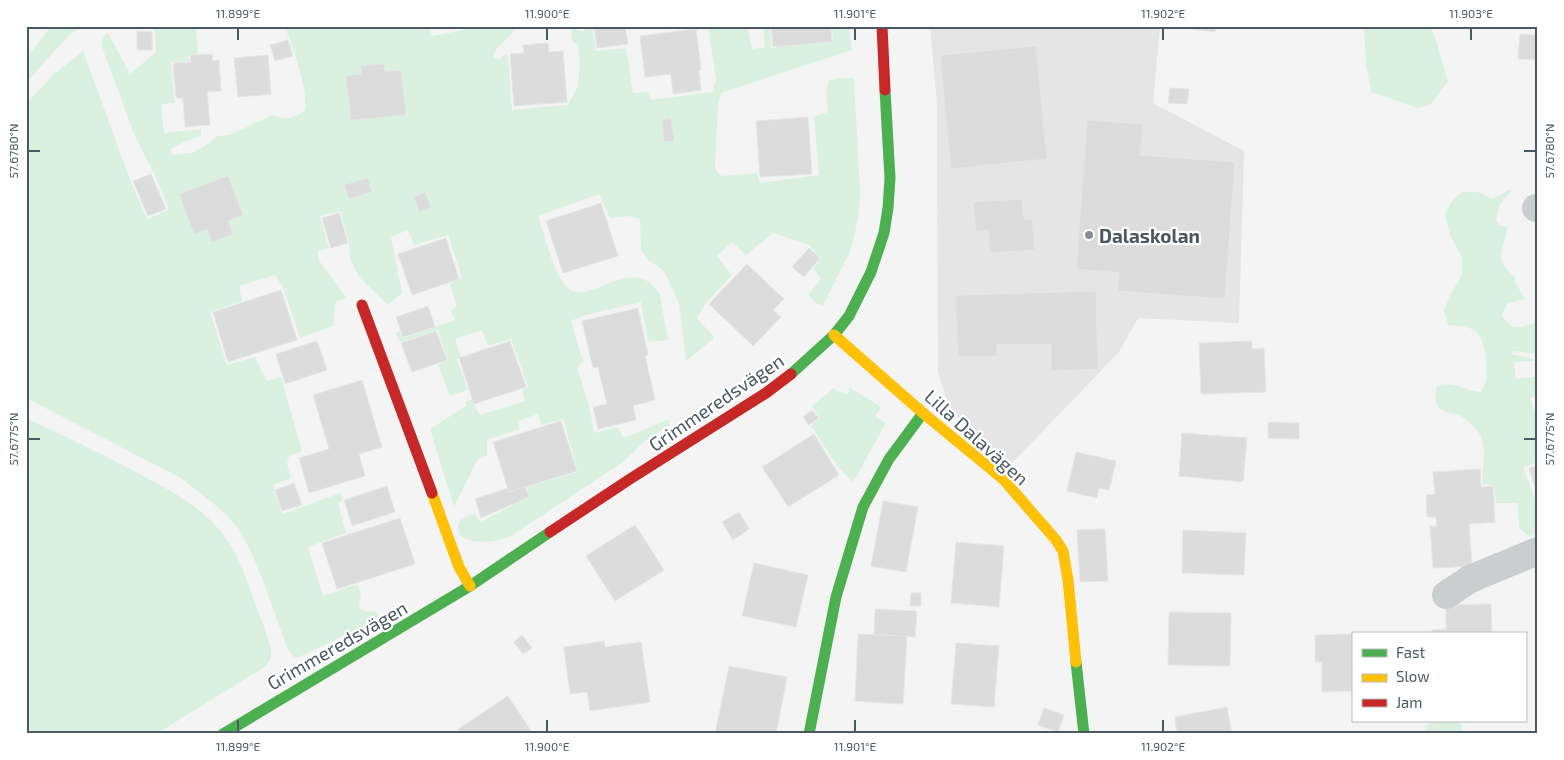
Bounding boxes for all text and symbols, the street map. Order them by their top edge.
text: 11.899°E [216,6,260,20]
text: 11.900°E [525,6,570,20]
text: 11.901°E [834,6,876,20]
text: 11.902°E [1141,6,1185,20]
text: 11.903°E [1449,6,1493,20]
text: 57.6780°N [6,123,20,179]
text: 57.6780°N [1542,123,1556,179]
place label: Dalaskolan [1099,224,1200,247]
marker: Dalaskolan [1083,229,1095,241]
street label: Grimmeredsvägen [644,348,788,456]
street label: Lilla Dalavägen [920,384,1034,490]
text: 57.6775°N [6,412,20,466]
text: 57.6775°N [1542,412,1556,466]
street label: Grimmeredsvägen [263,596,411,694]
legend [1352,632,1526,722]
text: Fast [1396,643,1426,661]
text: Slow [1396,667,1430,685]
text: Jam [1396,693,1422,711]
text: 11.899°E [216,739,260,753]
text: 11.900°E [525,739,570,753]
text: 11.901°E [834,739,876,753]
text: 11.902°E [1141,739,1185,753]

